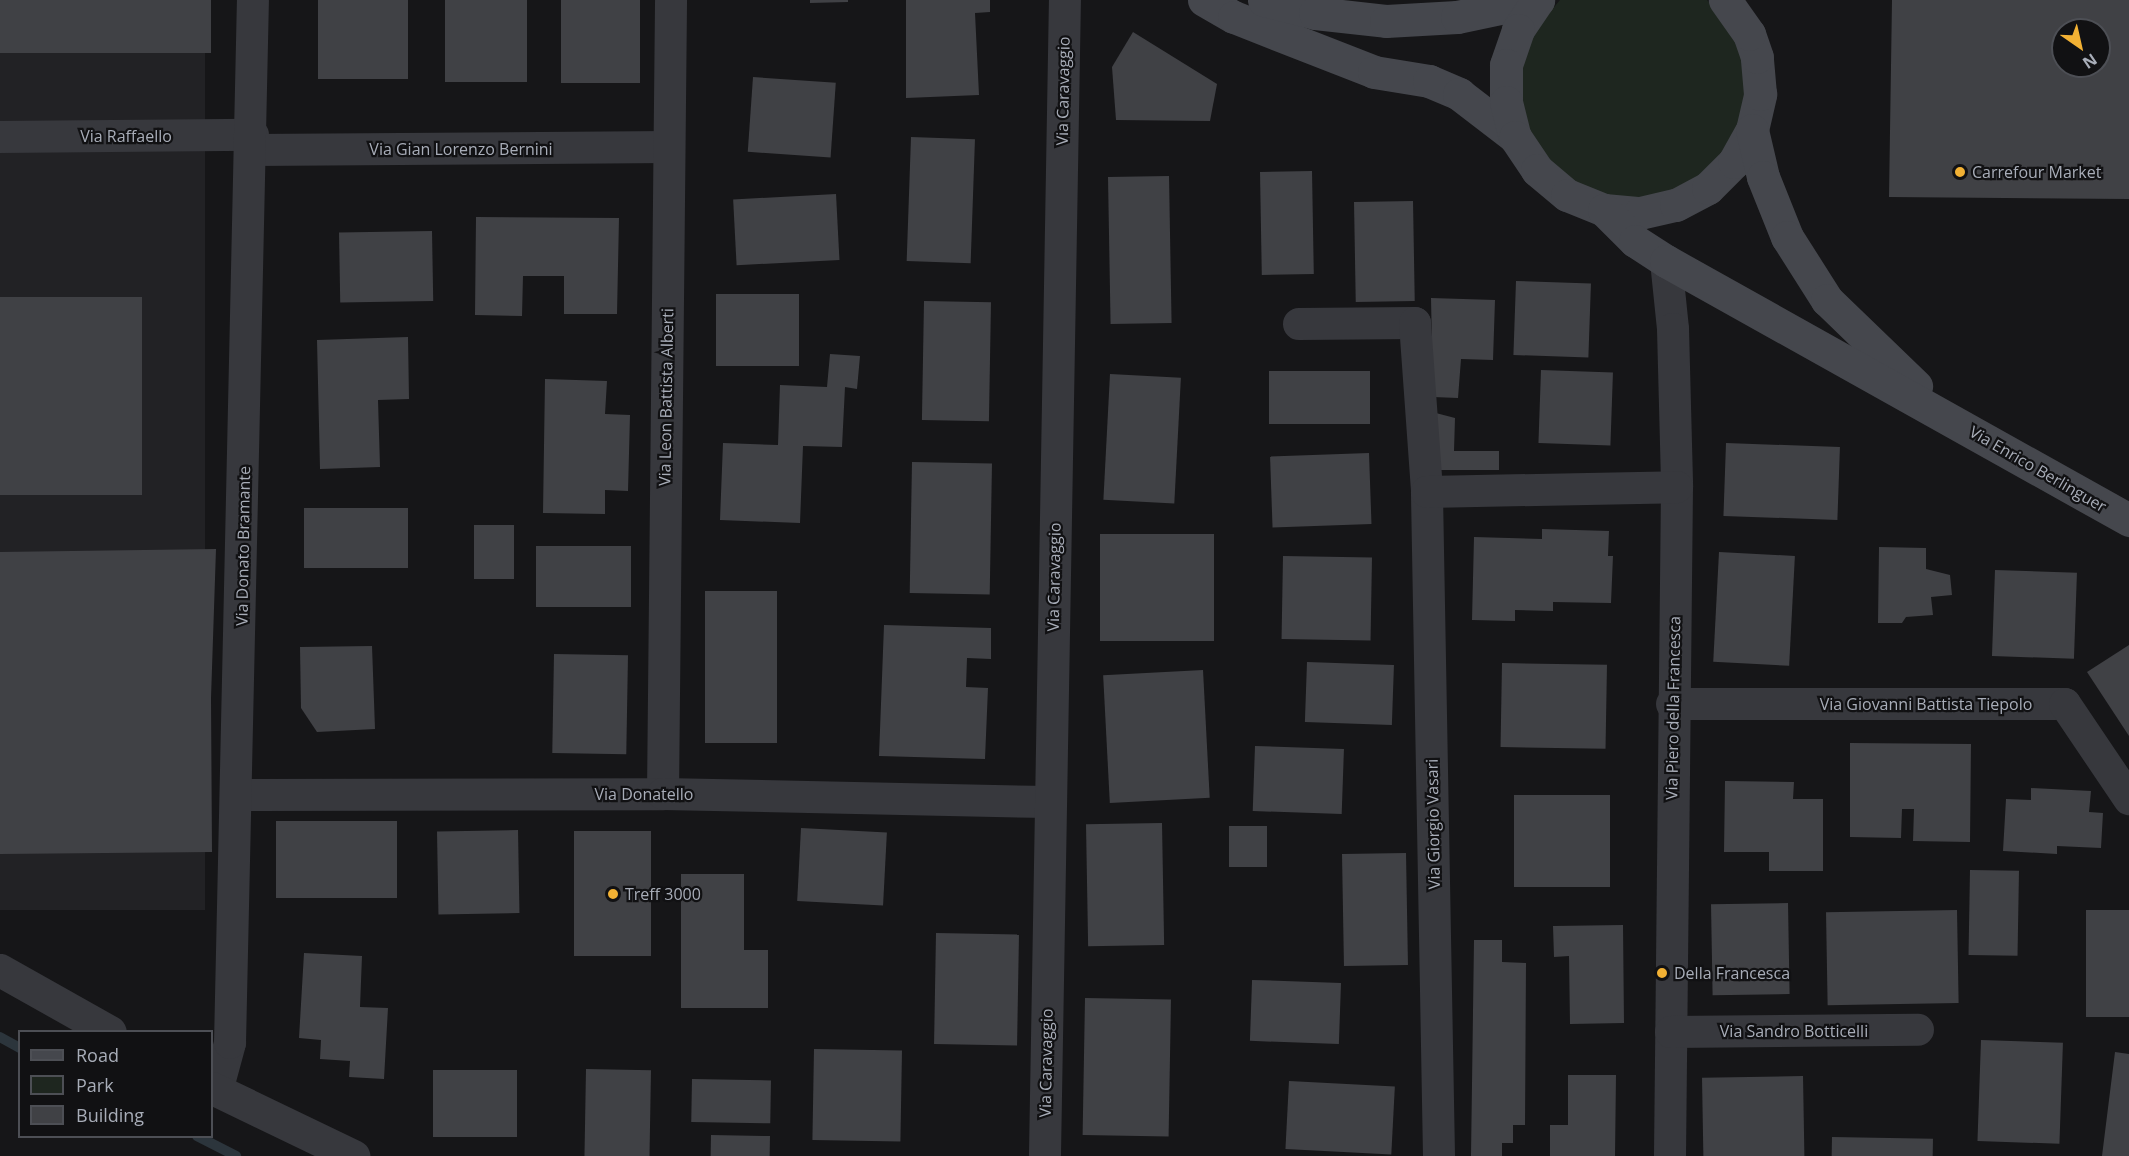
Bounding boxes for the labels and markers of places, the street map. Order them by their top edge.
place label: Carrefour Market [1972,162,2101,182]
marker: Carrefour Market [1953,165,1967,179]
place label: Treff 3000 [625,884,701,904]
marker: Treff 3000 [606,887,620,901]
place label: Della Francesca [1674,963,1790,983]
marker: Della Francesca [1655,966,1669,980]

